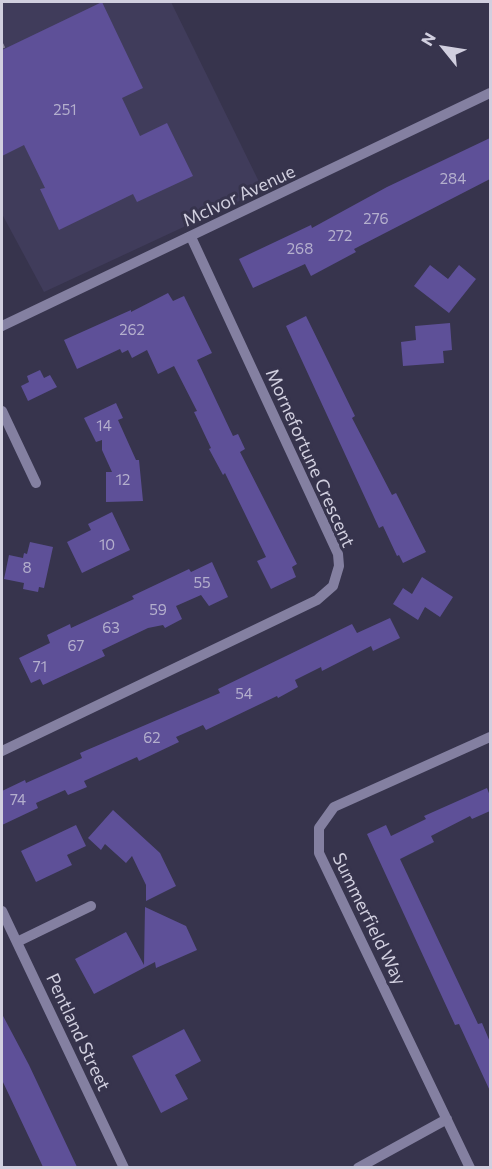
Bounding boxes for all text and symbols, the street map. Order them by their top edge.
north arrow [414,18,474,78]
text: N [417,29,439,49]
house number: 251 [53,101,77,119]
street label: McIvor Avenue [179,161,299,231]
house number: 284 [440,170,466,188]
house number: 276 [363,210,389,228]
house number: 272 [328,227,352,245]
house number: 268 [287,240,313,258]
house number: 262 [119,321,145,339]
street label: Mornefortune Crescent [261,365,359,551]
house number: 14 [96,417,112,435]
house number: 12 [116,471,130,489]
house number: 10 [99,536,115,554]
house number: 8 [22,559,32,577]
house number: 55 [193,574,211,592]
house number: 59 [149,601,167,619]
house number: 63 [102,619,120,637]
house number: 67 [68,637,84,655]
house number: 71 [33,658,47,676]
house number: 54 [235,685,253,703]
house number: 62 [143,729,161,747]
house number: 74 [10,791,26,809]
street label: Summerfield Way [328,849,410,989]
street label: Pentland Street [41,970,115,1094]

